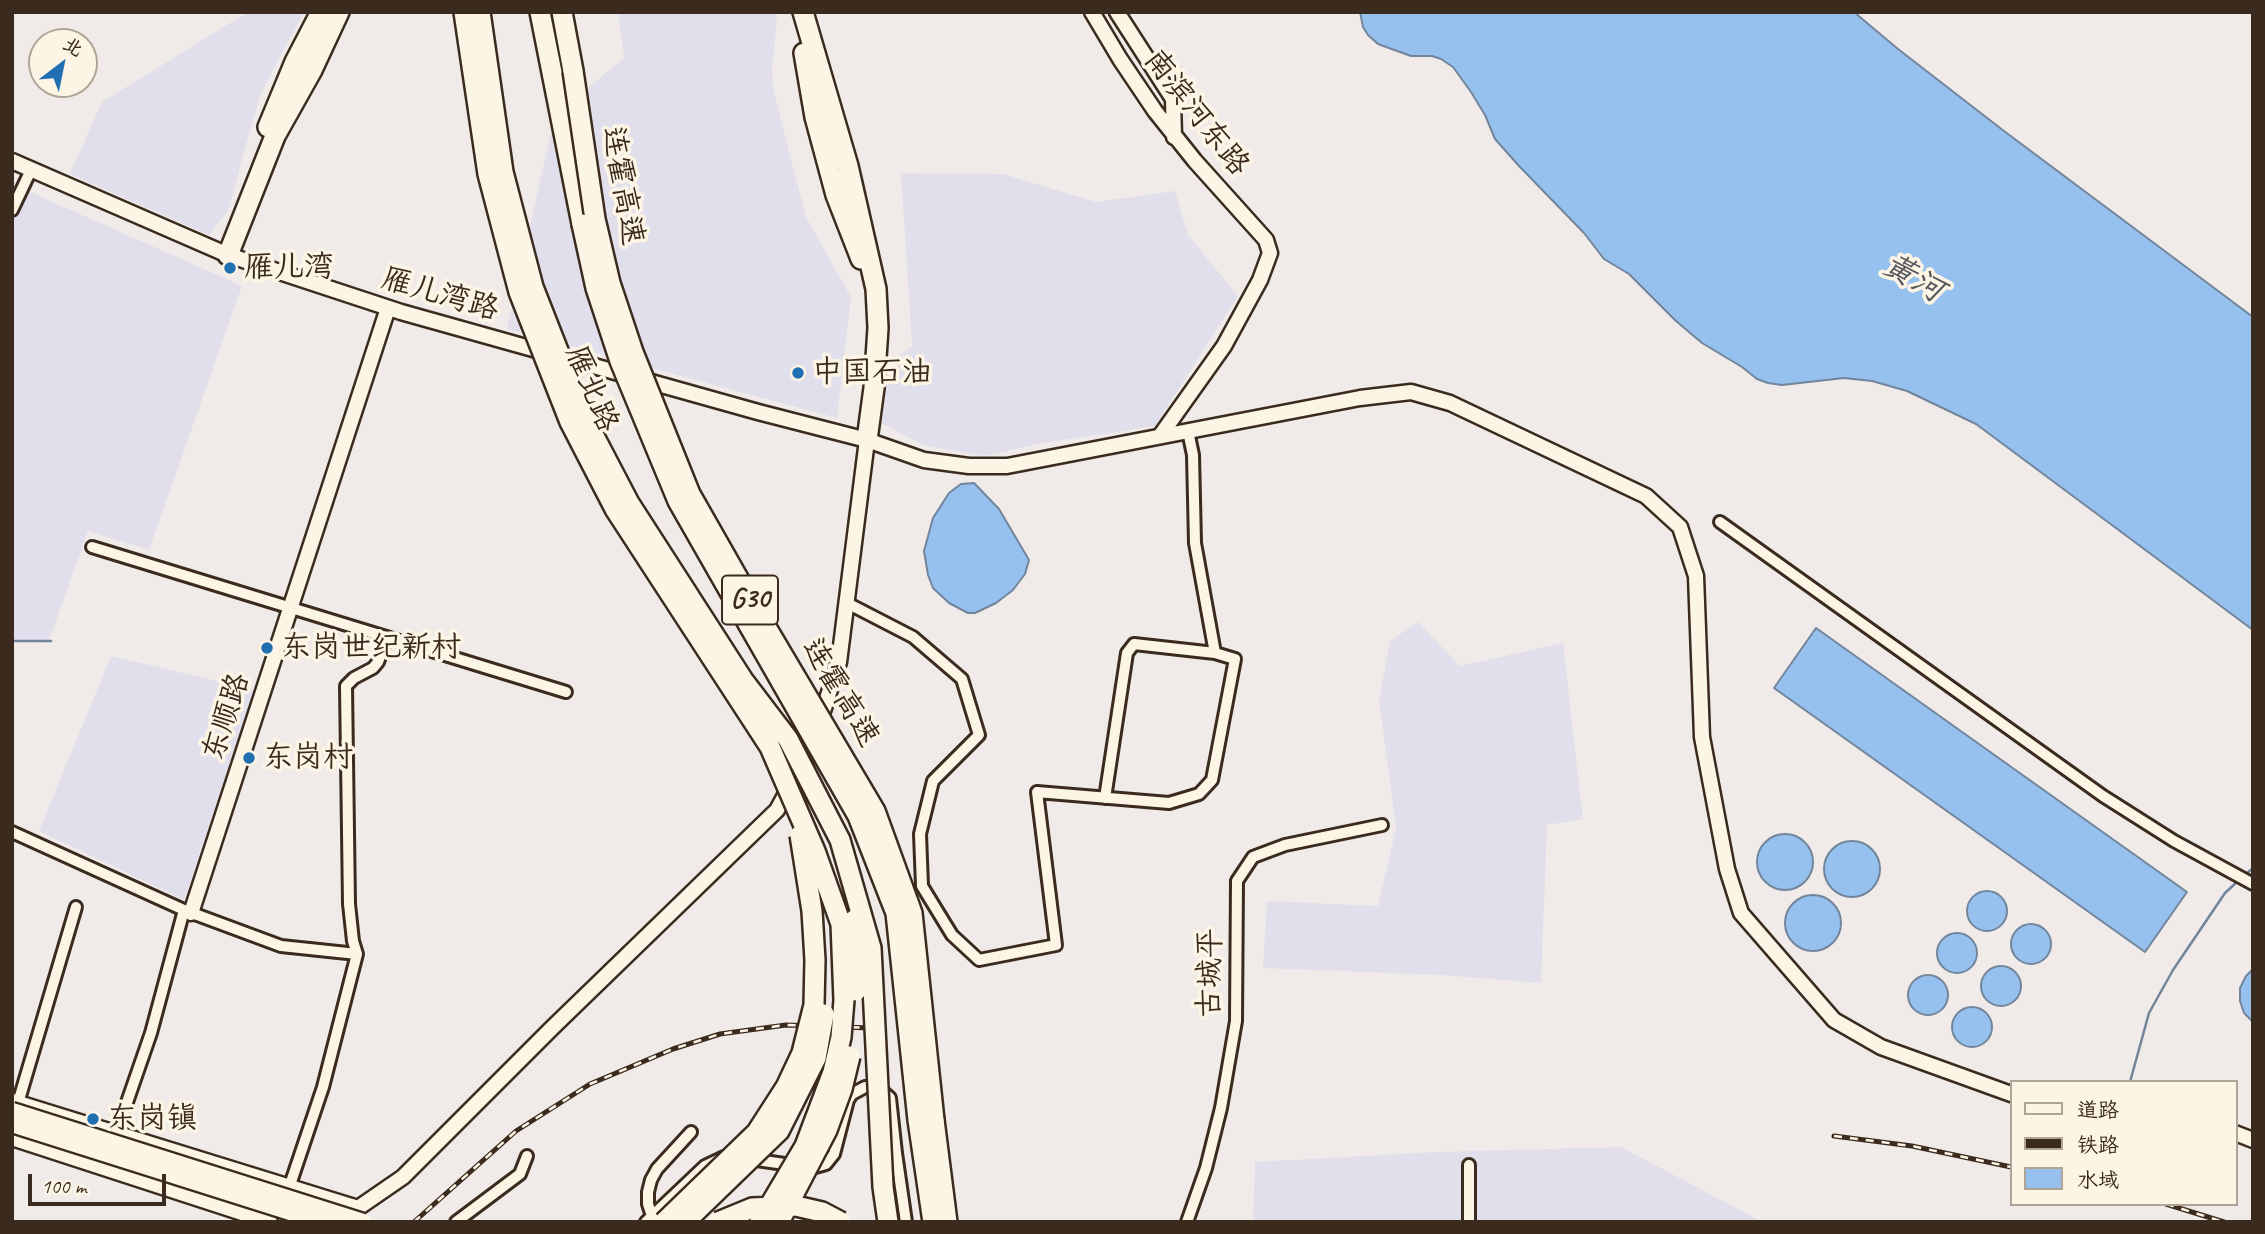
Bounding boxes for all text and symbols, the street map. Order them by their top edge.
north arrow [28,28,98,98]
text: 北 [59,32,87,62]
street label: 南滨河东路 [1136,43,1256,183]
street label: 连霍高速 [594,124,650,248]
water label: 黄河 [1876,246,1950,312]
place label: 雁儿湾 [244,250,334,286]
marker: 雁儿湾 [222,260,238,276]
street label: 雁儿湾路 [377,261,503,329]
street label: 雁北路 [557,341,625,437]
place label: 中国石油 [812,355,932,391]
marker: 中国石油 [790,365,806,381]
road number: G30 [722,576,778,624]
place label: 东岗世纪新村 [281,630,461,666]
street label: 连霍高速 [794,632,886,754]
marker: 东岗世纪新村 [259,640,275,656]
street label: 东顺路 [196,669,258,765]
place label: 东岗村 [263,740,353,776]
marker: 东岗村 [241,750,257,766]
street label: 古城平 [1192,928,1230,1018]
legend [2010,1080,2237,1206]
text: 道路 [2077,1097,2119,1123]
place label: 东岗镇 [107,1101,197,1137]
marker: 东岗镇 [85,1111,101,1127]
text: 铁路 [2077,1132,2119,1158]
scale bar [32,1160,170,1204]
text: 水域 [2077,1167,2119,1193]
text: 100 m [41,1173,86,1199]

